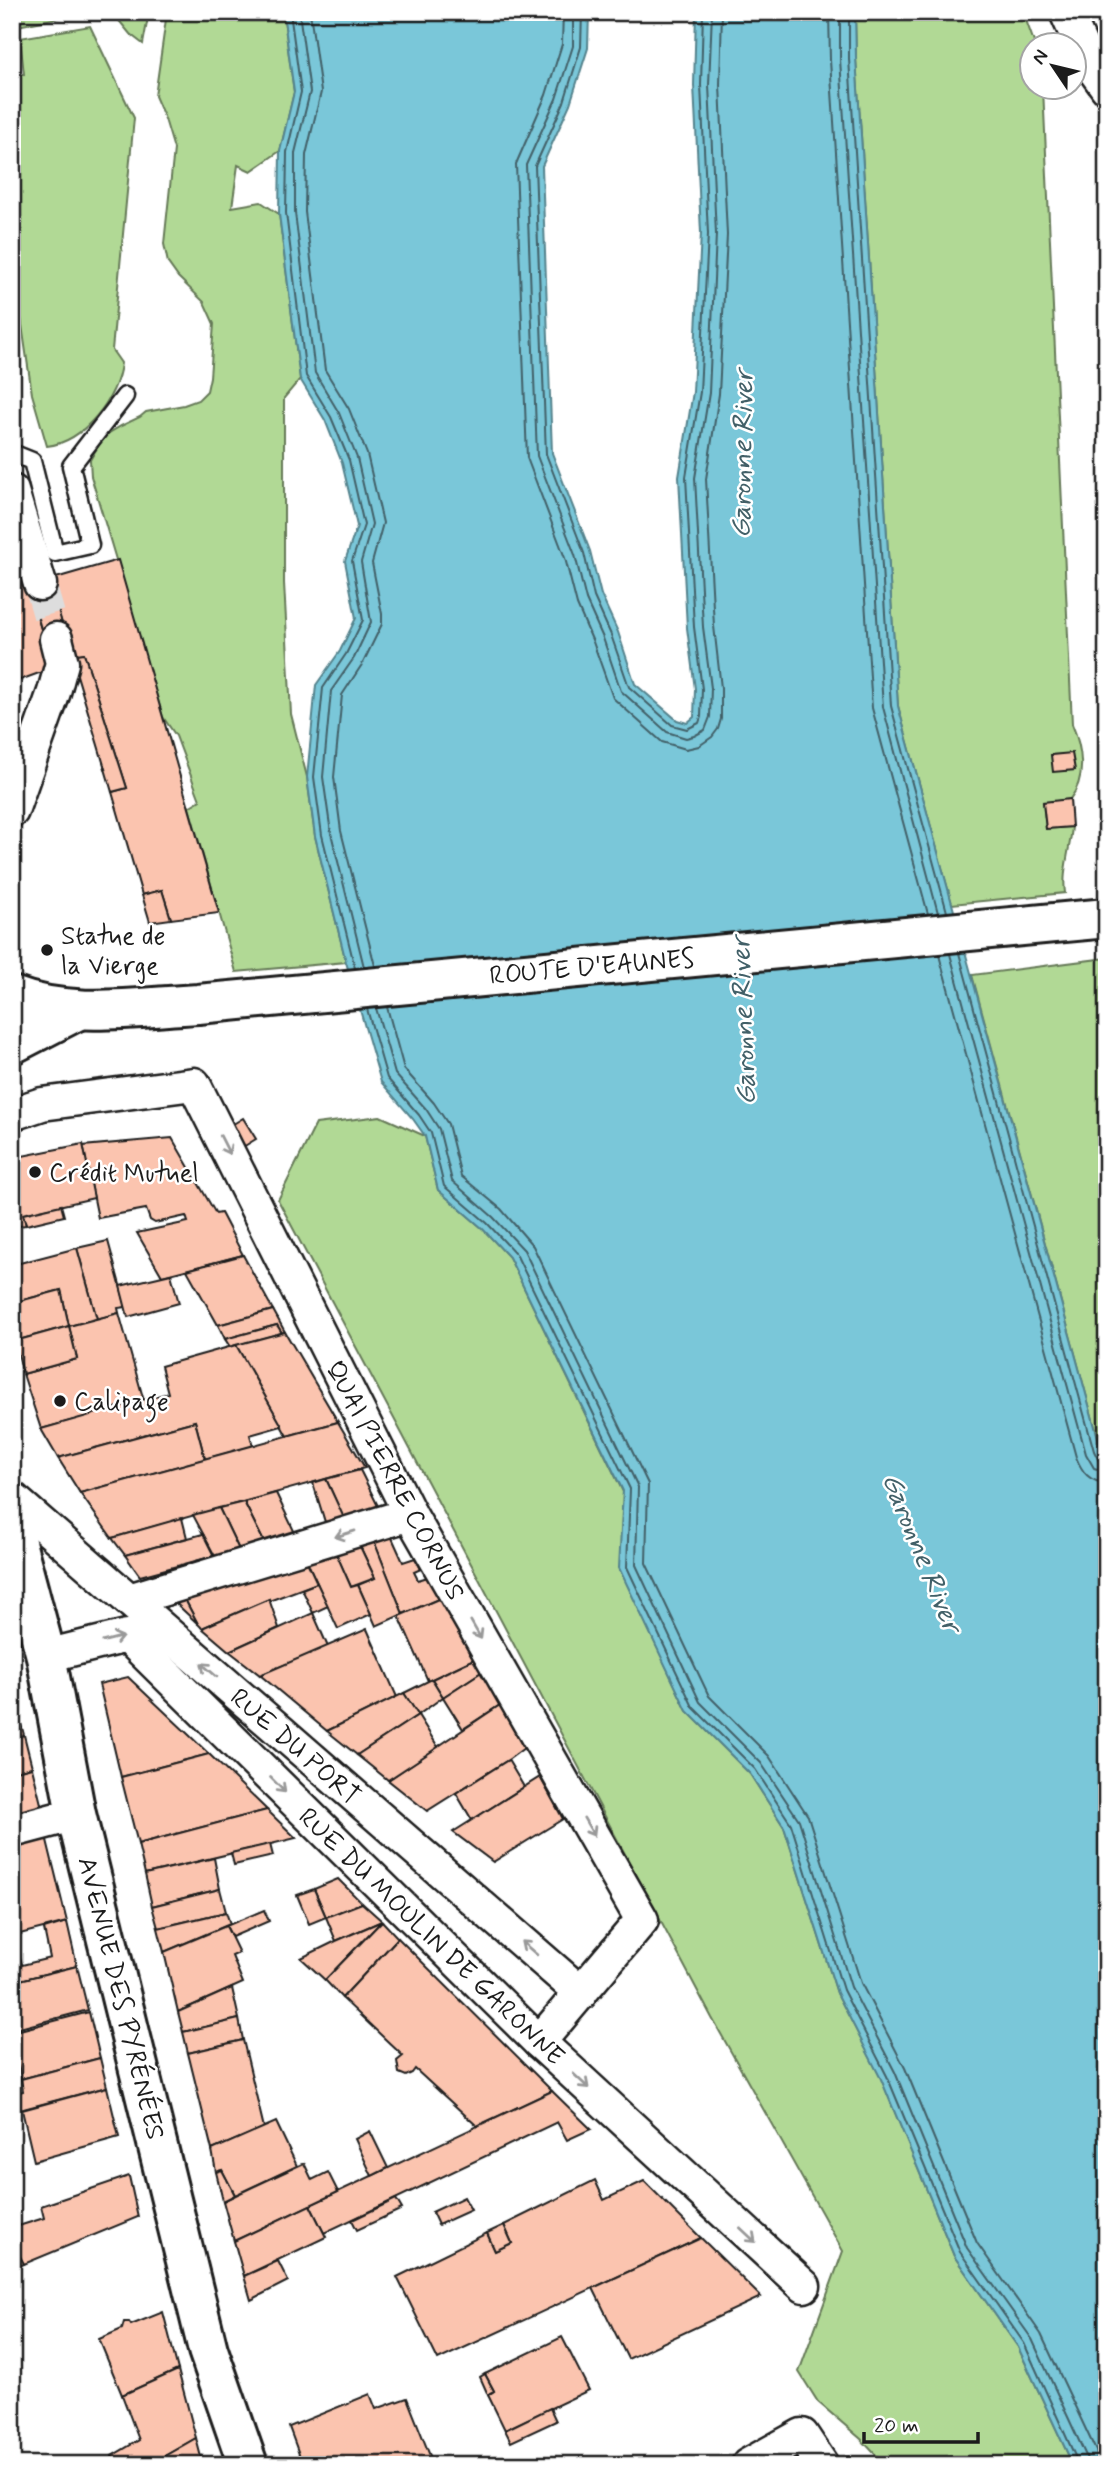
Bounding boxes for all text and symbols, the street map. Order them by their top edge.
north arrow [1018,32,1088,102]
text: N [1026,45,1054,69]
water label: Garonne River [724,366,764,538]
place label: Statue de la Vierge [61,920,165,984]
water label: Garonne River [723,933,766,1106]
marker: Statue de la Vierge [39,942,55,958]
street label: ROUTE D'EAUNES [488,942,696,994]
one-way arrow [218,1134,232,1155]
place label: Crédit Mutuel [49,1157,199,1191]
marker: Crédit Mutuel [27,1164,43,1180]
street label: QUAI PIERRE CORNUS [317,1355,472,1607]
place label: Calipage [74,1386,169,1423]
marker: Calipage [52,1393,68,1409]
water label: Garonne River [872,1468,971,1641]
one-way arrow [334,1529,356,1541]
one-way arrow [469,1619,483,1639]
one-way arrow [101,1632,123,1645]
one-way arrow [201,1662,219,1678]
street label: RUE DU PORT [222,1681,367,1814]
one-way arrow [270,1776,287,1793]
street label: RUE DU MOULIN DE GARONNE [290,1801,571,2074]
one-way arrow [582,1817,596,1837]
street label: AVENUE DES PYRÉNÉES [68,1853,174,2144]
one-way arrow [520,1940,538,1956]
one-way arrow [572,2073,590,2089]
one-way arrow [739,2227,756,2244]
scale bar [864,2400,977,2444]
text: 20 m [874,2412,919,2440]

